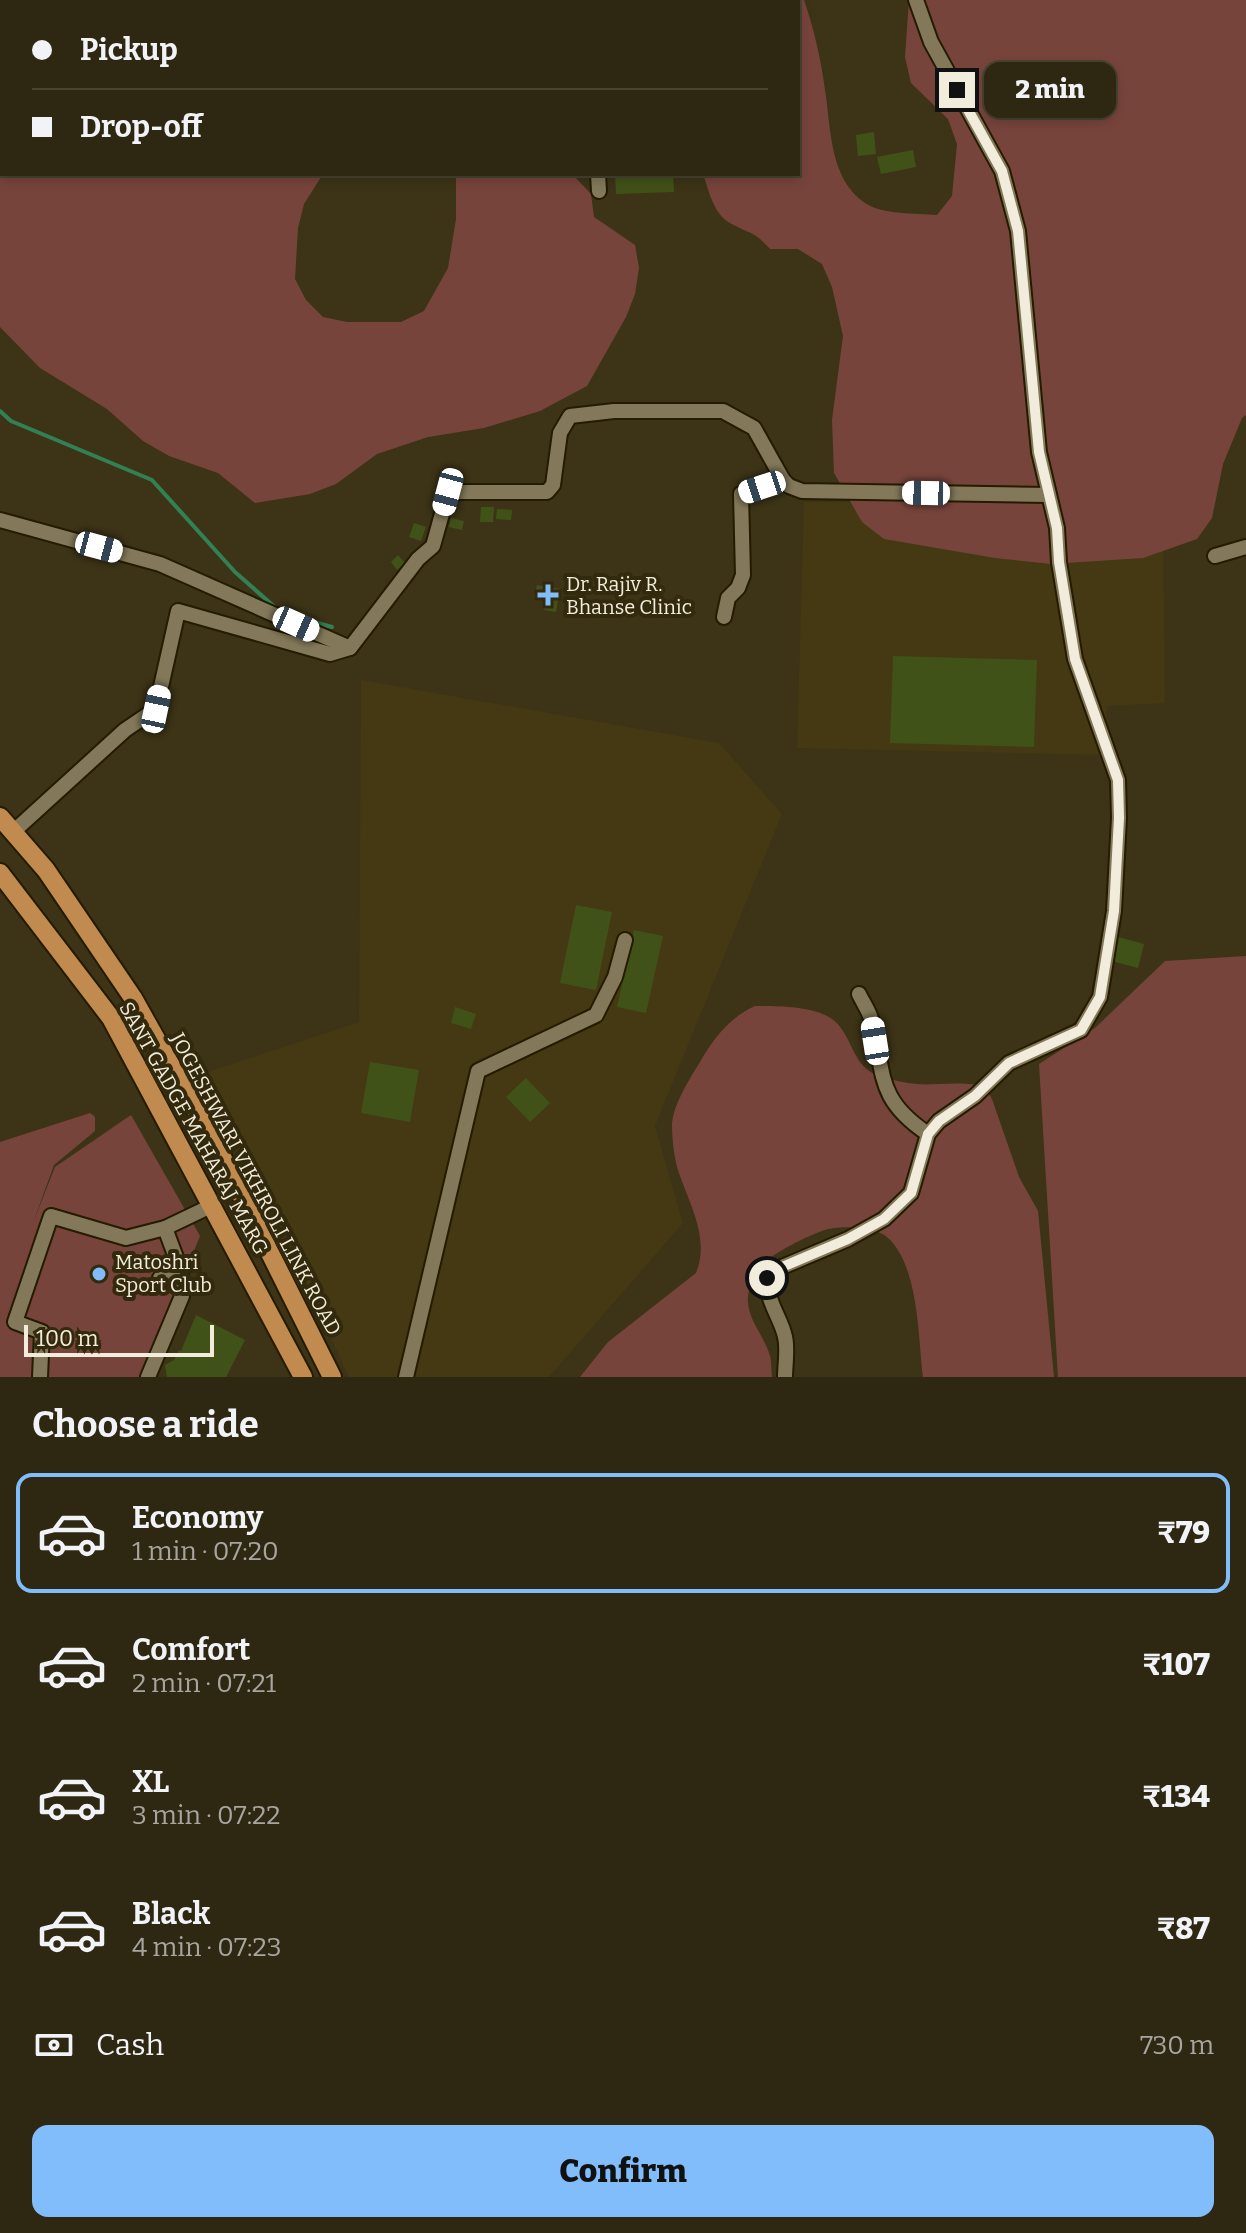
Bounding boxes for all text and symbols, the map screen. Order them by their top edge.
text: Pickup [80,32,178,68]
callout: 2 min [985,62,1117,118]
route end [939,72,975,108]
text: 2 min [1015,74,1085,105]
text: Drop-off [80,109,202,145]
car [430,466,466,518]
car [735,468,789,506]
car [902,481,950,505]
car [73,529,125,565]
place label: Dr. Rajiv R. Bhanse Clinic [566,572,692,619]
marker: Dr. Rajiv R. Bhanse Clinic [537,584,559,606]
car [269,603,323,645]
car [139,683,173,735]
street label: SANT GADGE MAHARAJ MARG [114,998,274,1259]
car [859,1015,891,1067]
street label: JOGESHWARI VIKHROLI LINK ROAD [165,1028,346,1339]
place label: Matoshri Sport Club [115,1250,212,1297]
route start [749,1260,785,1296]
marker: Matoshri Sport Club [90,1265,108,1283]
scale bar [24,1321,214,1357]
text: 100 m [36,1325,99,1352]
text: Choose a ride [32,1403,259,1447]
icon: car [36,1497,108,1569]
text: Economy [132,1500,263,1536]
text: ₹79 [1157,1515,1210,1551]
text: 1 min · 07:20 [132,1536,279,1567]
icon: car [36,1629,108,1701]
text: Comfort [132,1632,250,1668]
text: ₹107 [1143,1647,1210,1683]
text: 2 min · 07:21 [132,1668,276,1699]
icon: car [36,1761,108,1833]
text: XL [132,1764,169,1800]
text: ₹134 [1142,1779,1210,1815]
text: 3 min · 07:22 [132,1800,280,1831]
icon: car [36,1893,108,1965]
text: Black [132,1896,210,1932]
text: ₹87 [1157,1911,1210,1947]
text: 4 min · 07:23 [132,1932,281,1963]
icon: cash [32,2023,76,2067]
text: Cash [96,2027,164,2063]
text: 730 m [1140,2030,1214,2061]
button: Confirm [32,2125,1214,2217]

